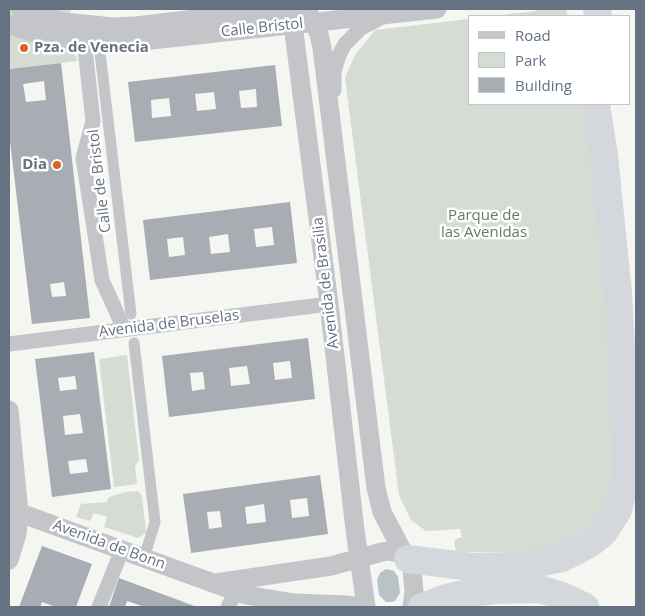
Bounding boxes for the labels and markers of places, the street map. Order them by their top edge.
place label: Pza. de Venecia [34,39,149,57]
marker: Pza. de Venecia [18,42,30,54]
place label: Dia [22,156,47,174]
marker: Dia [51,159,63,171]

